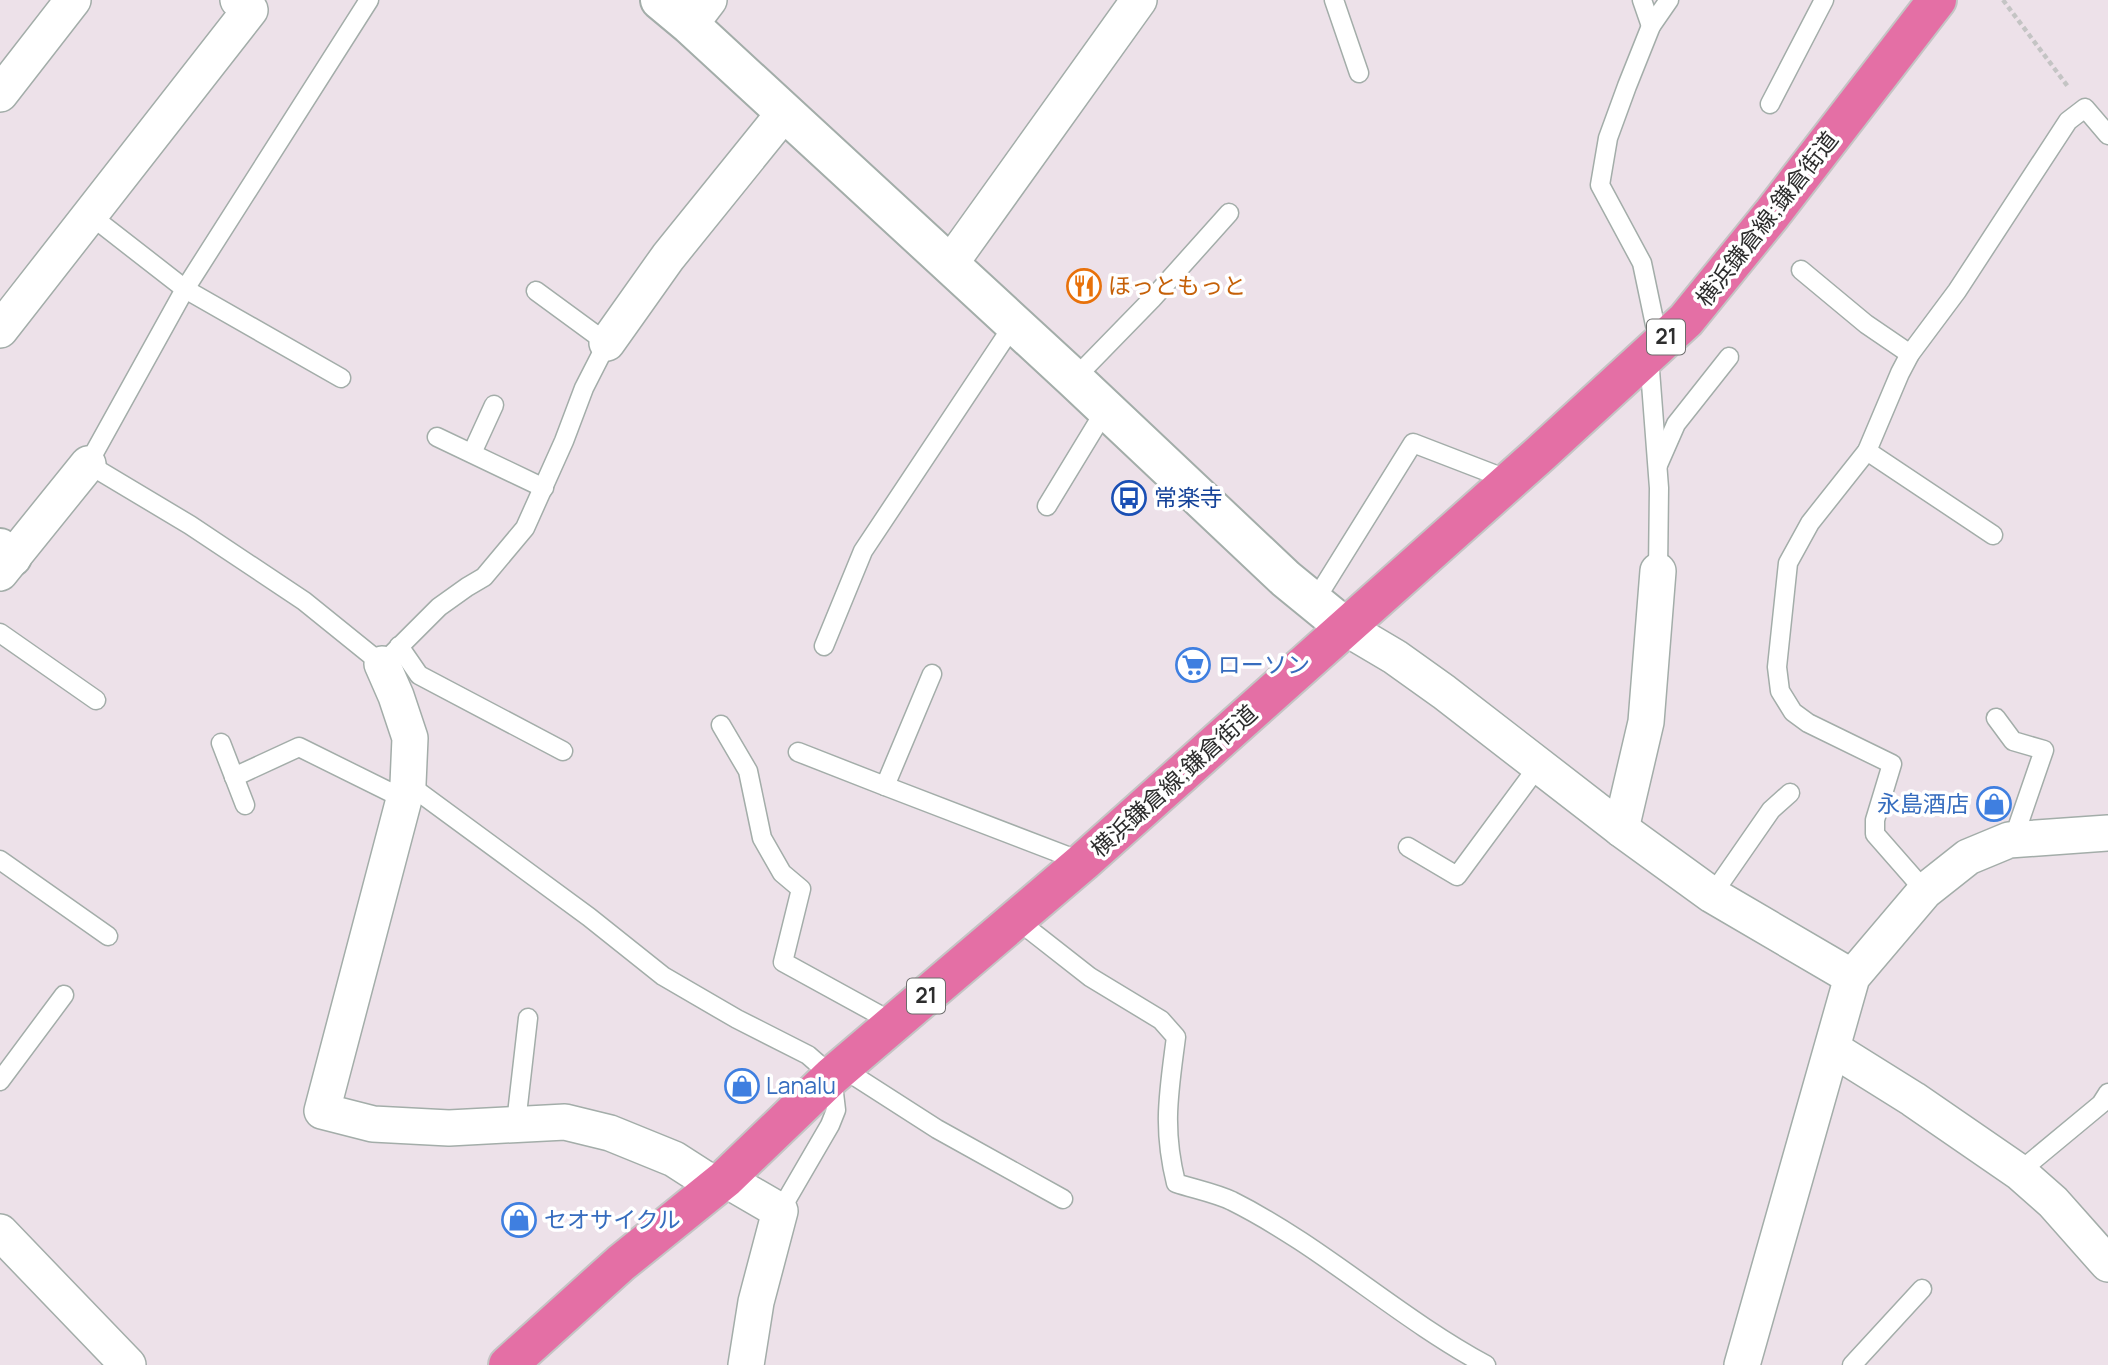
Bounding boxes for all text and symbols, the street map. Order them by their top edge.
street label: 横浜鎌倉線;鎌倉街道 [1688,124,1845,313]
restaurant icon: ほっともっと [1065,267,1103,305]
place label: ほっともっと [1108,269,1246,301]
road number: 21 [1647,320,1685,354]
bus stop icon: 常楽寺 [1110,479,1148,517]
place label: 常楽寺 [1154,481,1223,513]
supermarket icon: ローソン [1174,646,1212,684]
place label: ローソン [1218,648,1310,680]
street label: 横浜鎌倉線;鎌倉街道 [1083,697,1264,864]
shop icon: 永島酒店 [1975,785,2013,823]
place label: 永島酒店 [1877,787,1969,819]
road number: 21 [907,978,945,1014]
shop icon: Lanalu [723,1067,761,1105]
place label: Lanalu [766,1069,836,1101]
shop icon: セオサイクル [500,1201,538,1239]
place label: セオサイクル [544,1203,681,1235]

